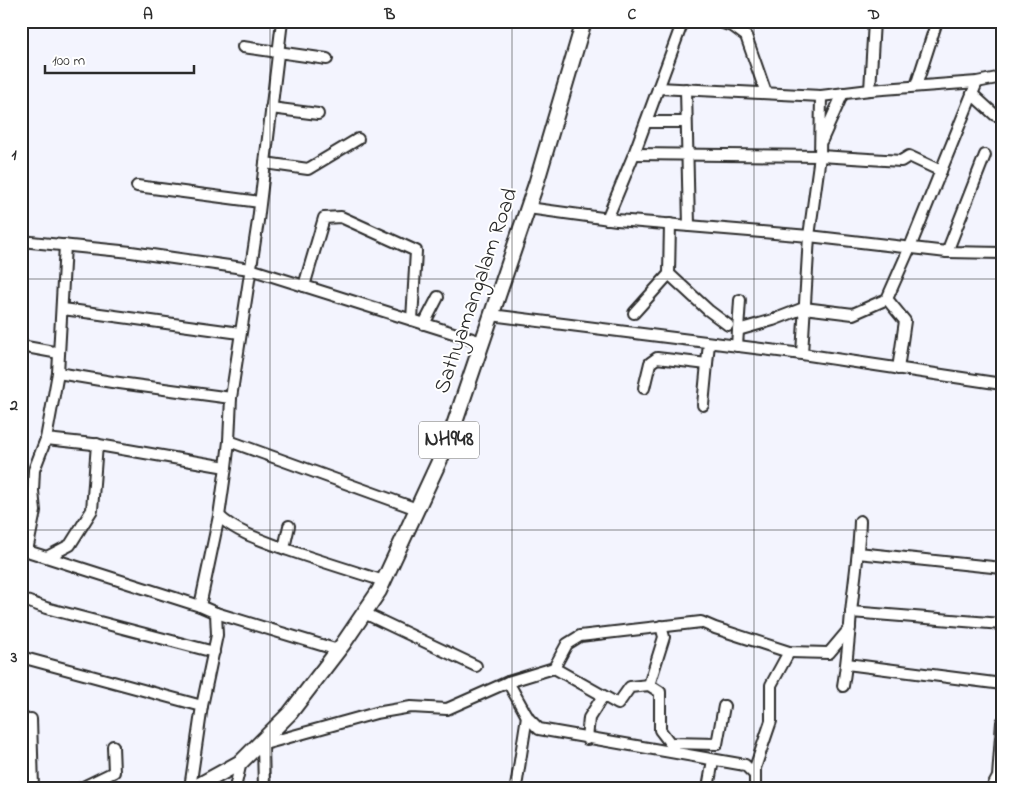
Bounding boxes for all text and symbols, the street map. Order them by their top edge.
text: A [143,3,153,27]
text: B [384,3,396,27]
text: C [628,3,637,27]
text: D [867,3,880,27]
scale bar [45,42,194,74]
text: 100 m [52,50,85,72]
text: 1 [11,143,17,167]
street label: Sathyamangalam Road [427,184,528,398]
text: 2 [9,394,18,418]
road number: NH948 [419,422,479,458]
text: 3 [10,646,18,670]

